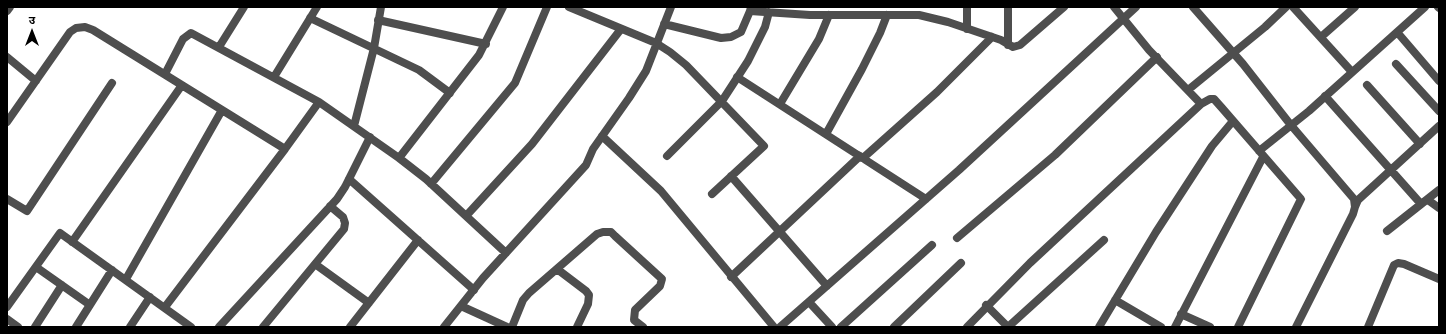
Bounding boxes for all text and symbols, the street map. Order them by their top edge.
north arrow [12,12,52,52]
text: उ [29,13,35,27]

